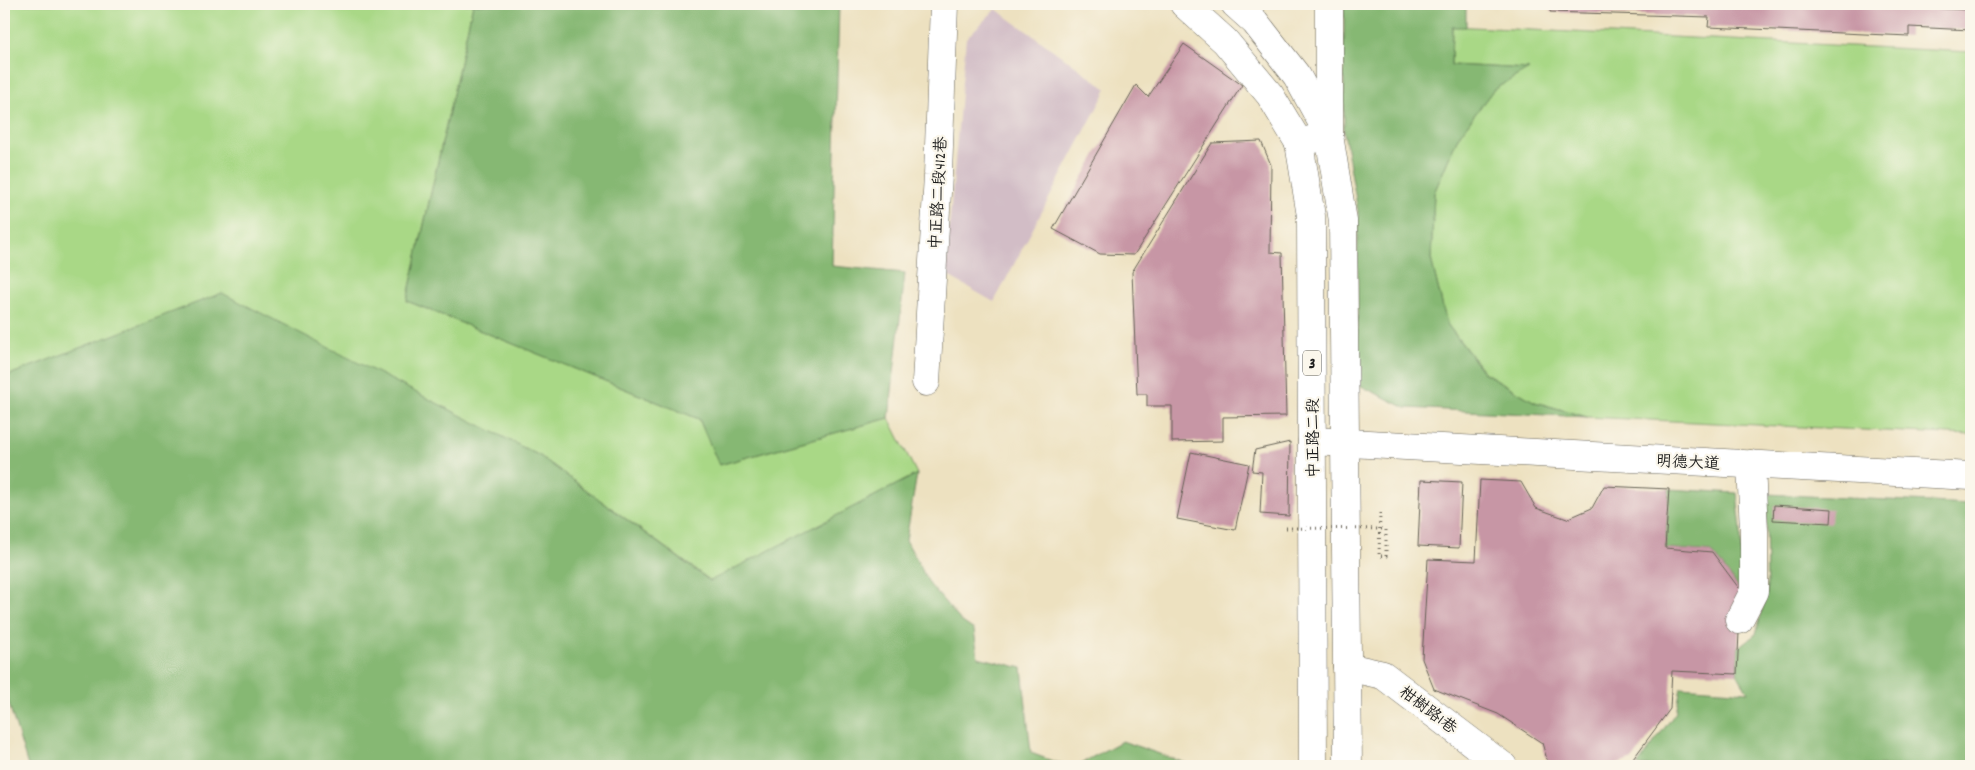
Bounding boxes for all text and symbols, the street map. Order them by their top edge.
street label: 中正路二段412巷 [925,136,954,250]
road number: 3 [1303,350,1321,376]
street label: 中正路二段 [1303,398,1326,478]
street label: 明德大道 [1655,450,1720,477]
street label: 柑樹路1巷 [1394,681,1461,740]

